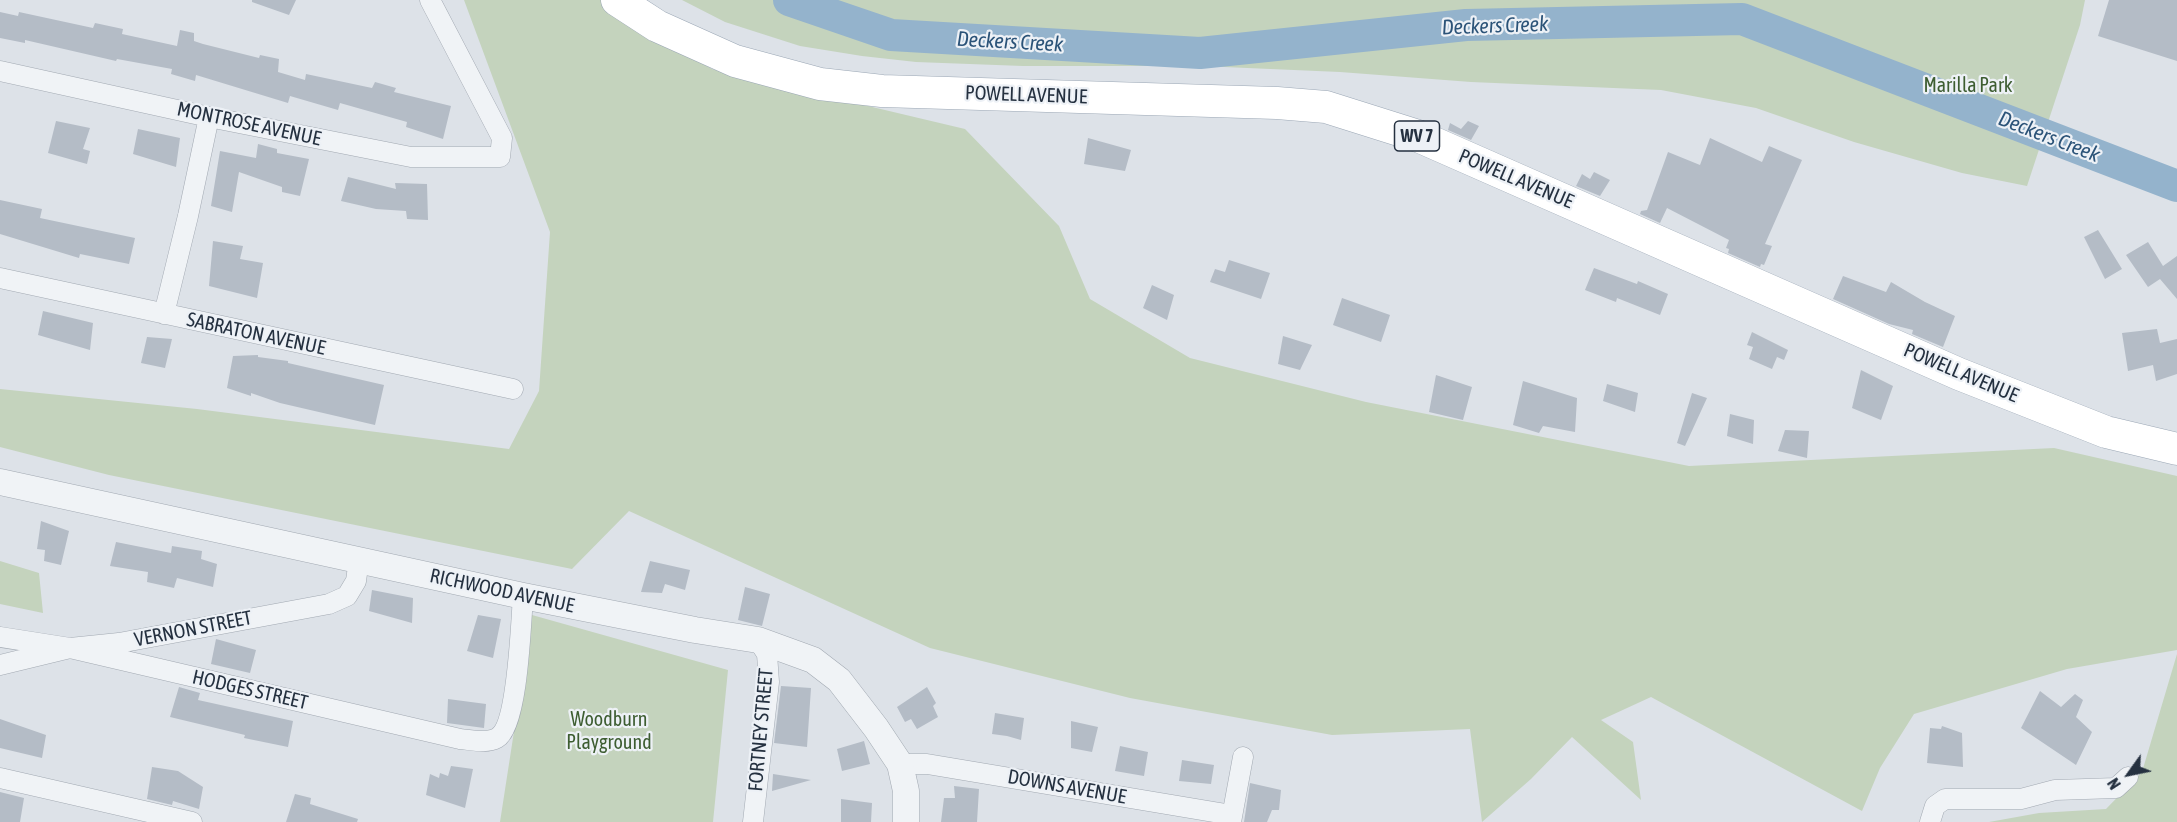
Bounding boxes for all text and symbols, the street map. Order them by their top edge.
water label: Deckers Creek [1441,12,1549,40]
water label: Deckers Creek [956,27,1064,57]
park label: Marilla Park [1923,74,2013,98]
street label: POWELL AVENUE [964,81,1088,109]
street label: MONTROSE AVENUE [175,97,323,151]
water label: Deckers Creek [1995,106,2103,168]
road number: WV 7 [1394,121,1440,151]
street label: POWELL AVENUE [1455,144,1577,214]
street label: SABRATON AVENUE [184,308,328,360]
street label: POWELL AVENUE [1900,338,2022,408]
street label: RICHWOOD AVENUE [428,564,576,618]
street label: VERNON STREET [132,606,254,652]
street label: HODGES STREET [190,665,310,715]
street label: FORTNEY STREET [744,667,778,793]
park label: Woodburn Playground [566,708,652,755]
north arrow [2099,744,2159,804]
street label: DOWNS AVENUE [1006,765,1128,809]
text: N [2104,775,2124,793]

